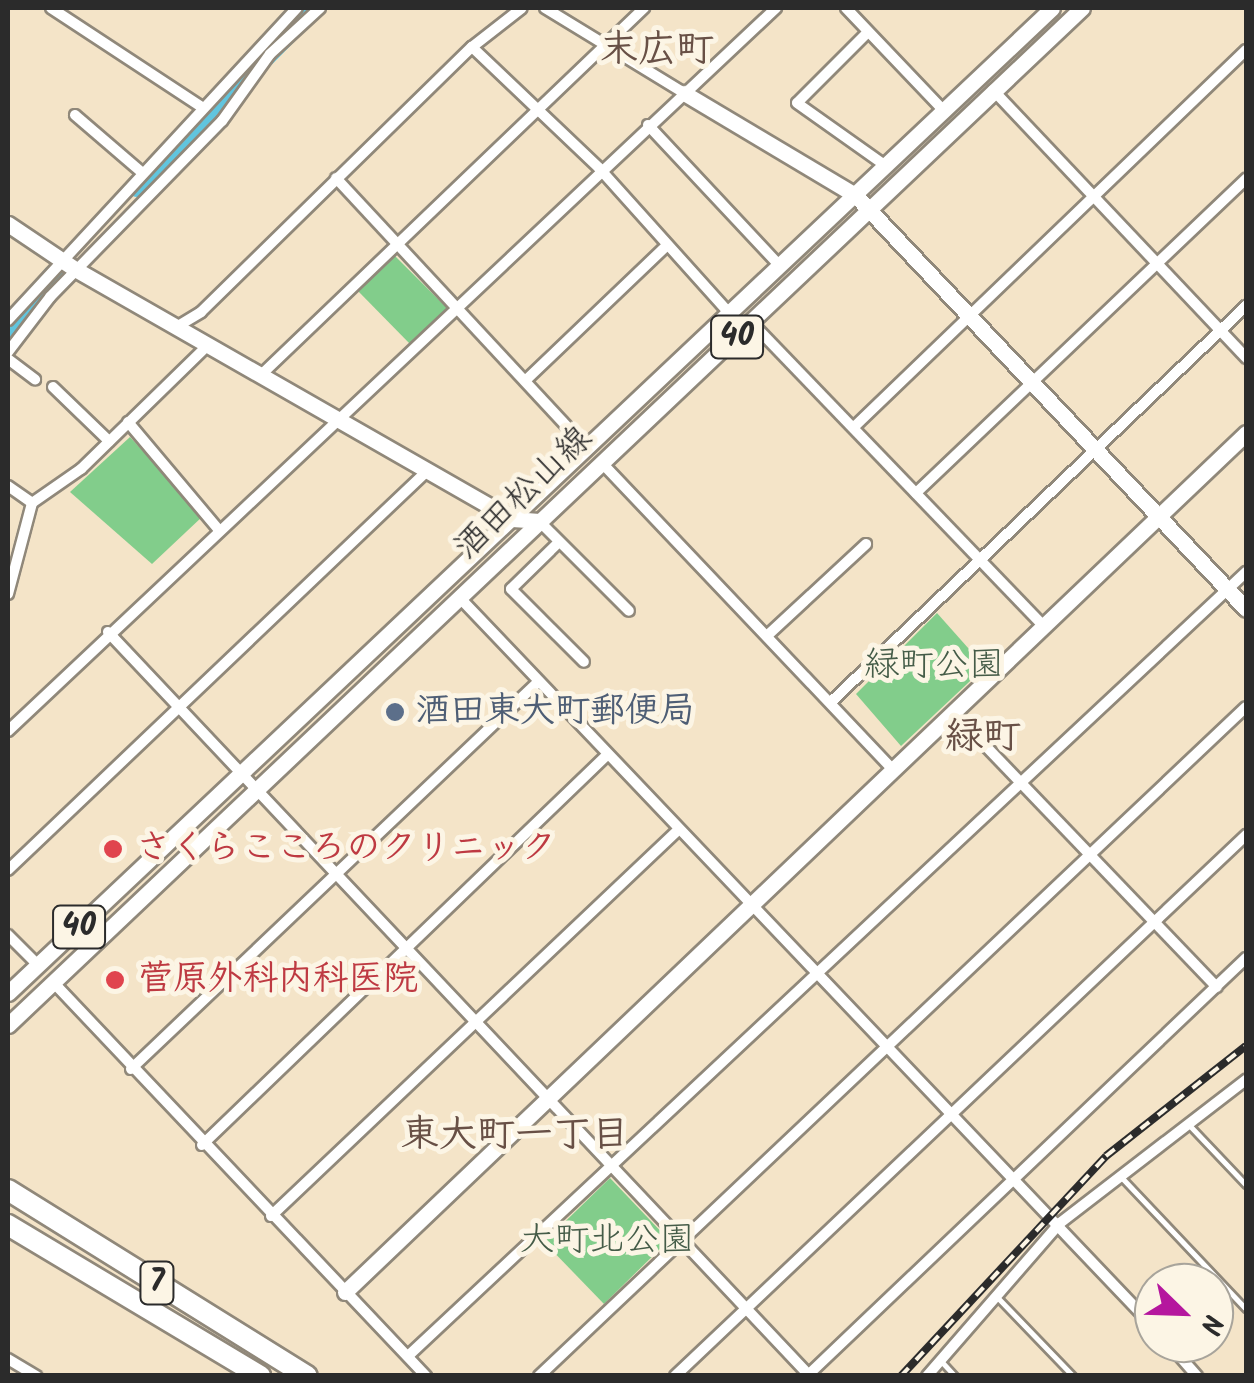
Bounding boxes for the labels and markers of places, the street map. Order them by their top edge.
place label: 酒田東大町郵便局 [415,691,695,733]
marker: 酒田東大町郵便局 [384,701,406,723]
place label: さくらこころのクリニック [136,828,556,870]
marker: さくらこころのクリニック [100,836,126,862]
place label: 菅原外科内科医院 [138,959,418,1001]
marker: 菅原外科内科医院 [102,967,128,993]

